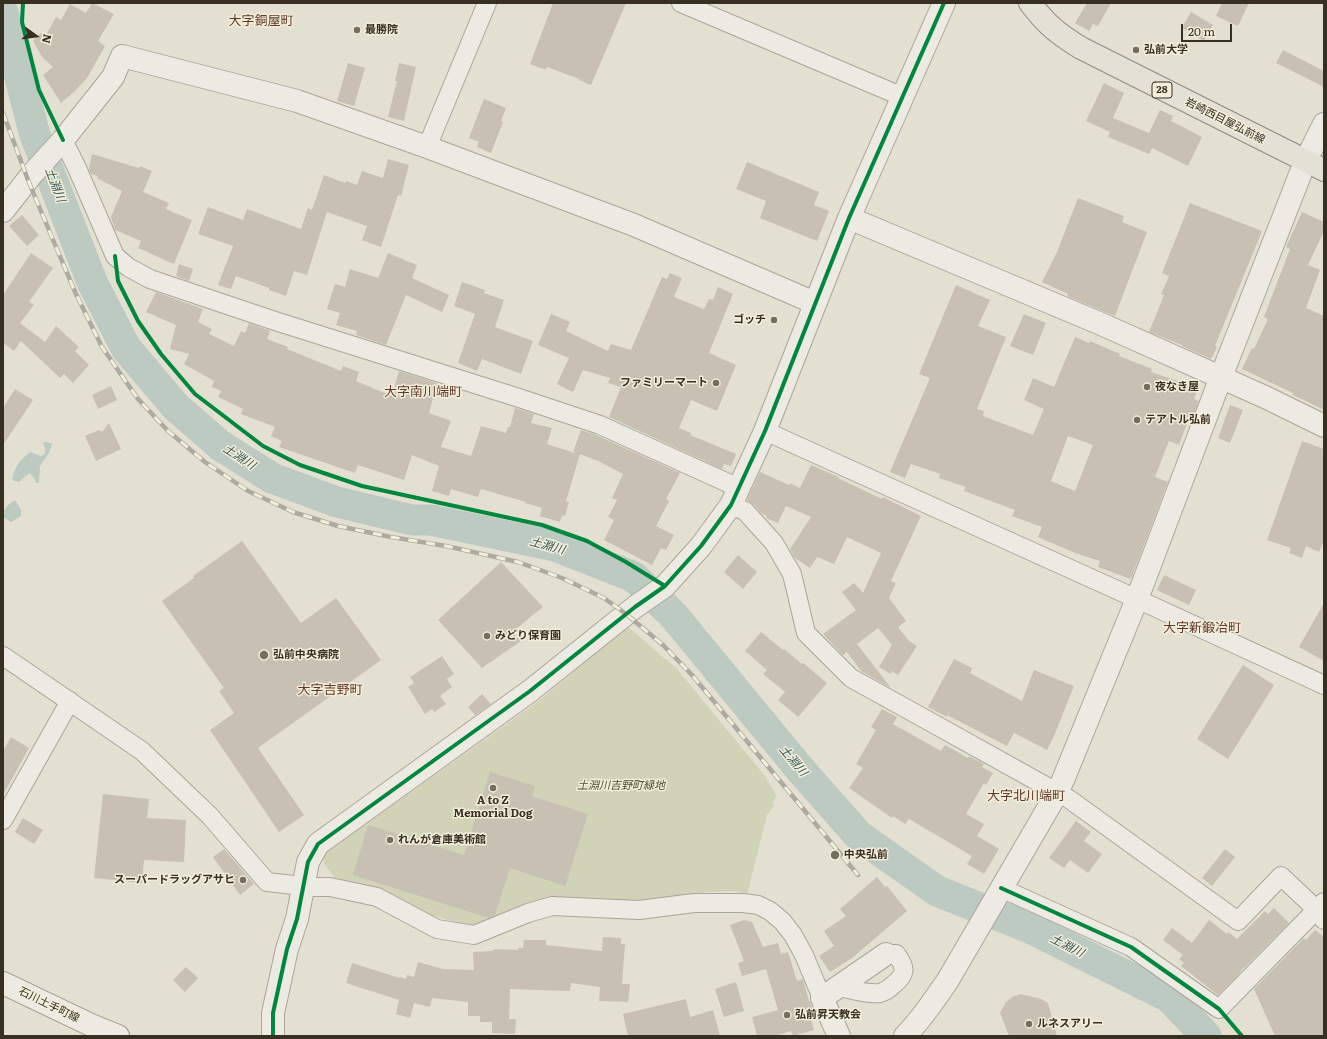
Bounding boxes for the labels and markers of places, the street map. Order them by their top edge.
place label: 最勝院 [365,23,398,37]
marker: 最勝院 [352,25,362,35]
place label: 弘前大学 [1144,43,1188,57]
marker: 弘前大学 [1131,45,1141,55]
place label: ゴッチ [733,313,766,327]
marker: ゴッチ [769,315,779,325]
place label: ファミリーマート [620,376,708,390]
marker: ファミリーマート [711,378,721,388]
place label: 夜なき屋 [1155,380,1199,394]
marker: 夜なき屋 [1142,382,1152,392]
place label: テアトル弘前 [1145,413,1211,427]
marker: テアトル弘前 [1132,415,1142,425]
place label: みどり保育園 [495,629,561,643]
marker: みどり保育園 [482,631,492,641]
place label: 弘前中央病院 [273,648,339,662]
marker: 弘前中央病院 [258,649,270,661]
marker: A to Z Memorial Dog [488,783,498,793]
place label: A to Z Memorial Dog [453,794,533,820]
place label: れんが倉庫美術館 [398,833,486,847]
marker: れんが倉庫美術館 [385,835,395,845]
place label: 中央弘前 [844,848,888,862]
marker: 中央弘前 [829,849,841,861]
place label: スーパードラッグアサヒ [114,873,235,887]
marker: スーパードラッグアサヒ [238,875,248,885]
place label: 弘前昇天教会 [795,1008,861,1022]
marker: 弘前昇天教会 [782,1010,792,1020]
place label: ルネスアリー [1037,1017,1103,1031]
marker: ルネスアリー [1024,1019,1034,1029]

